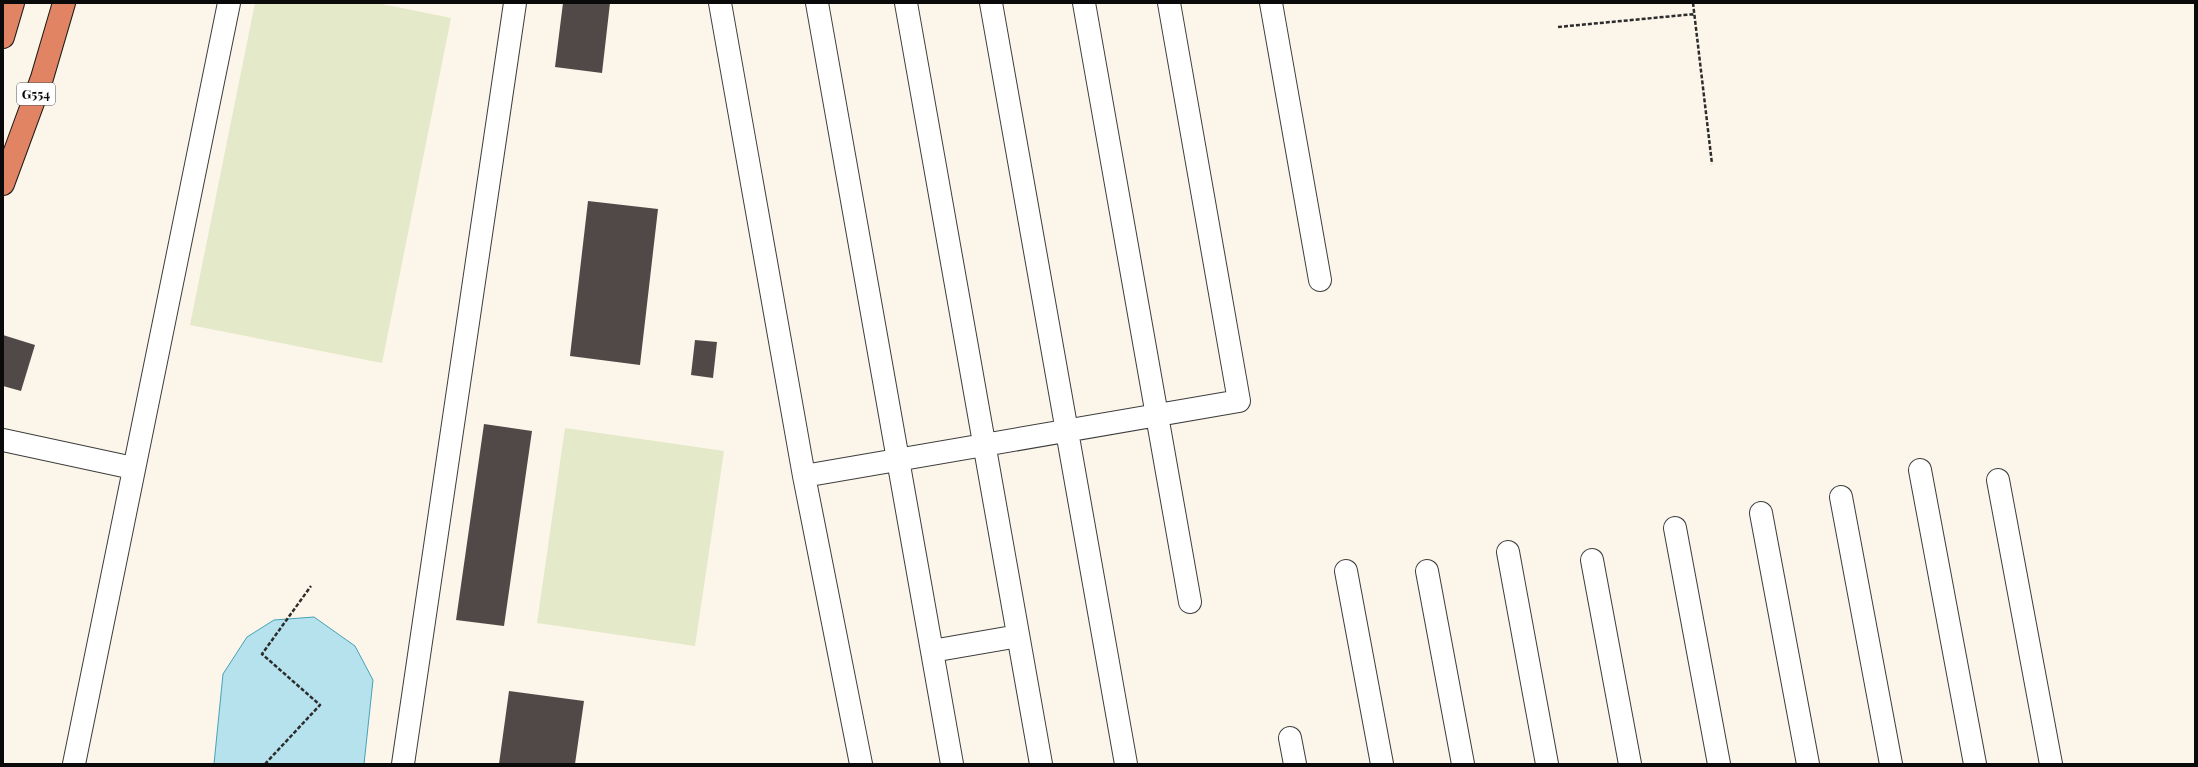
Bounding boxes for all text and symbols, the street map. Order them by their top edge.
road number: G554 [17,83,55,105]

